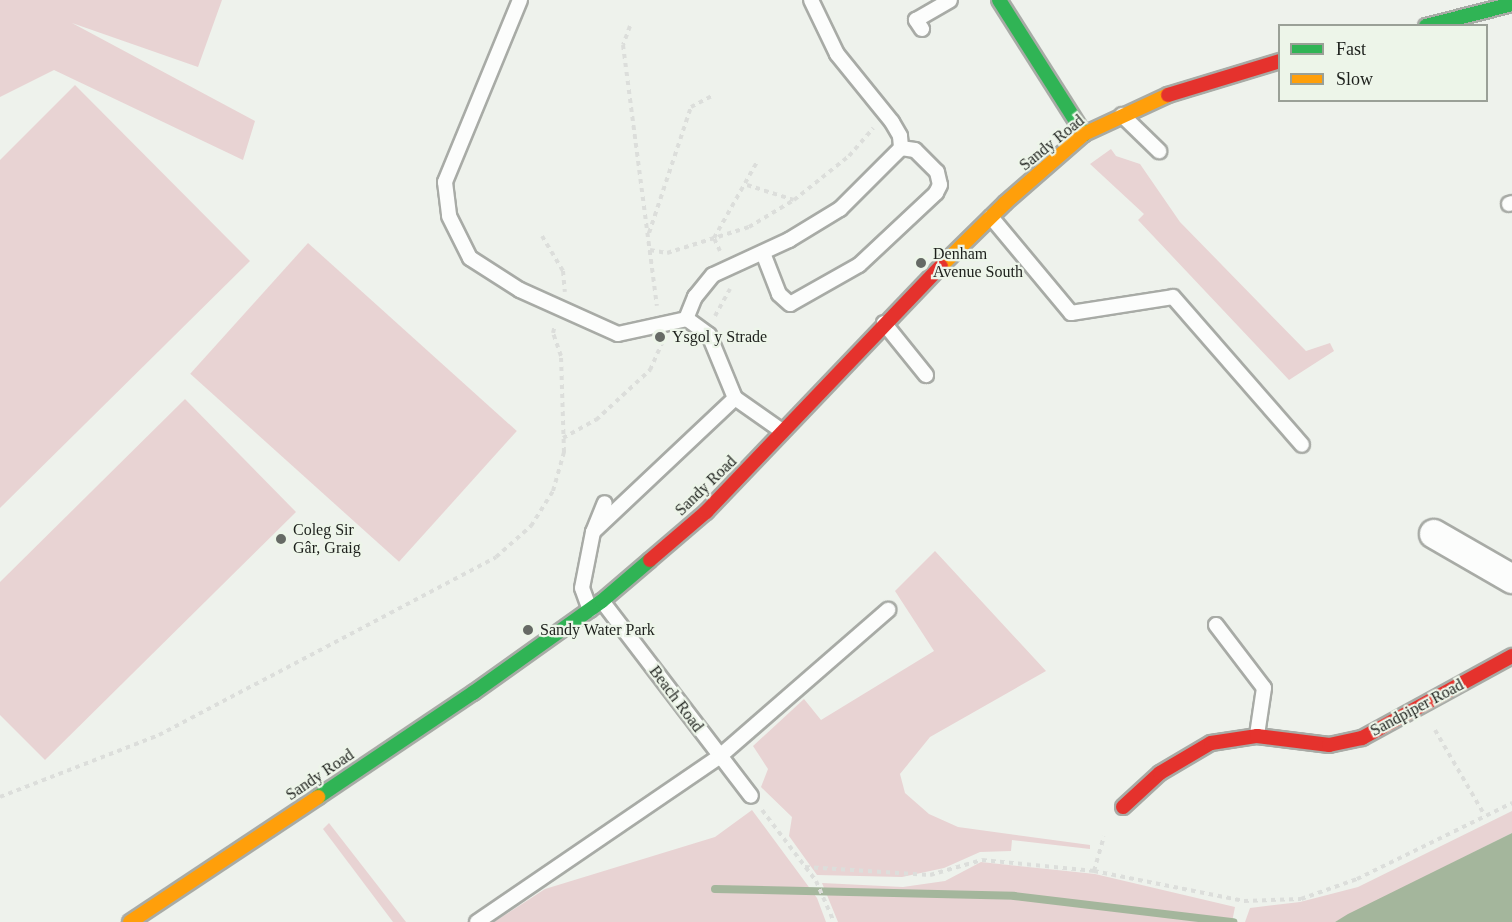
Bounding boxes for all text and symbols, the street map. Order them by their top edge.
legend [1278,24,1488,102]
text: Fast [1336,39,1366,59]
text: Slow [1336,69,1373,89]
street label: Sandy Road [1016,111,1088,175]
place label: Denham Avenue South [933,244,1023,282]
marker: Denham Avenue South [914,256,928,270]
place label: Ysgol y Strade [672,327,767,347]
marker: Ysgol y Strade [653,330,667,344]
street label: Sandy Road [671,452,741,520]
place label: Coleg Sir Gâr, Graig [293,520,361,558]
marker: Coleg Sir Gâr, Graig [274,532,288,546]
place label: Sandy Water Park [540,620,655,640]
marker: Sandy Water Park [521,623,535,637]
street label: Beach Road [645,662,707,736]
street label: Sandpiper Road [1367,675,1467,741]
street label: Sandy Road [282,745,358,805]

